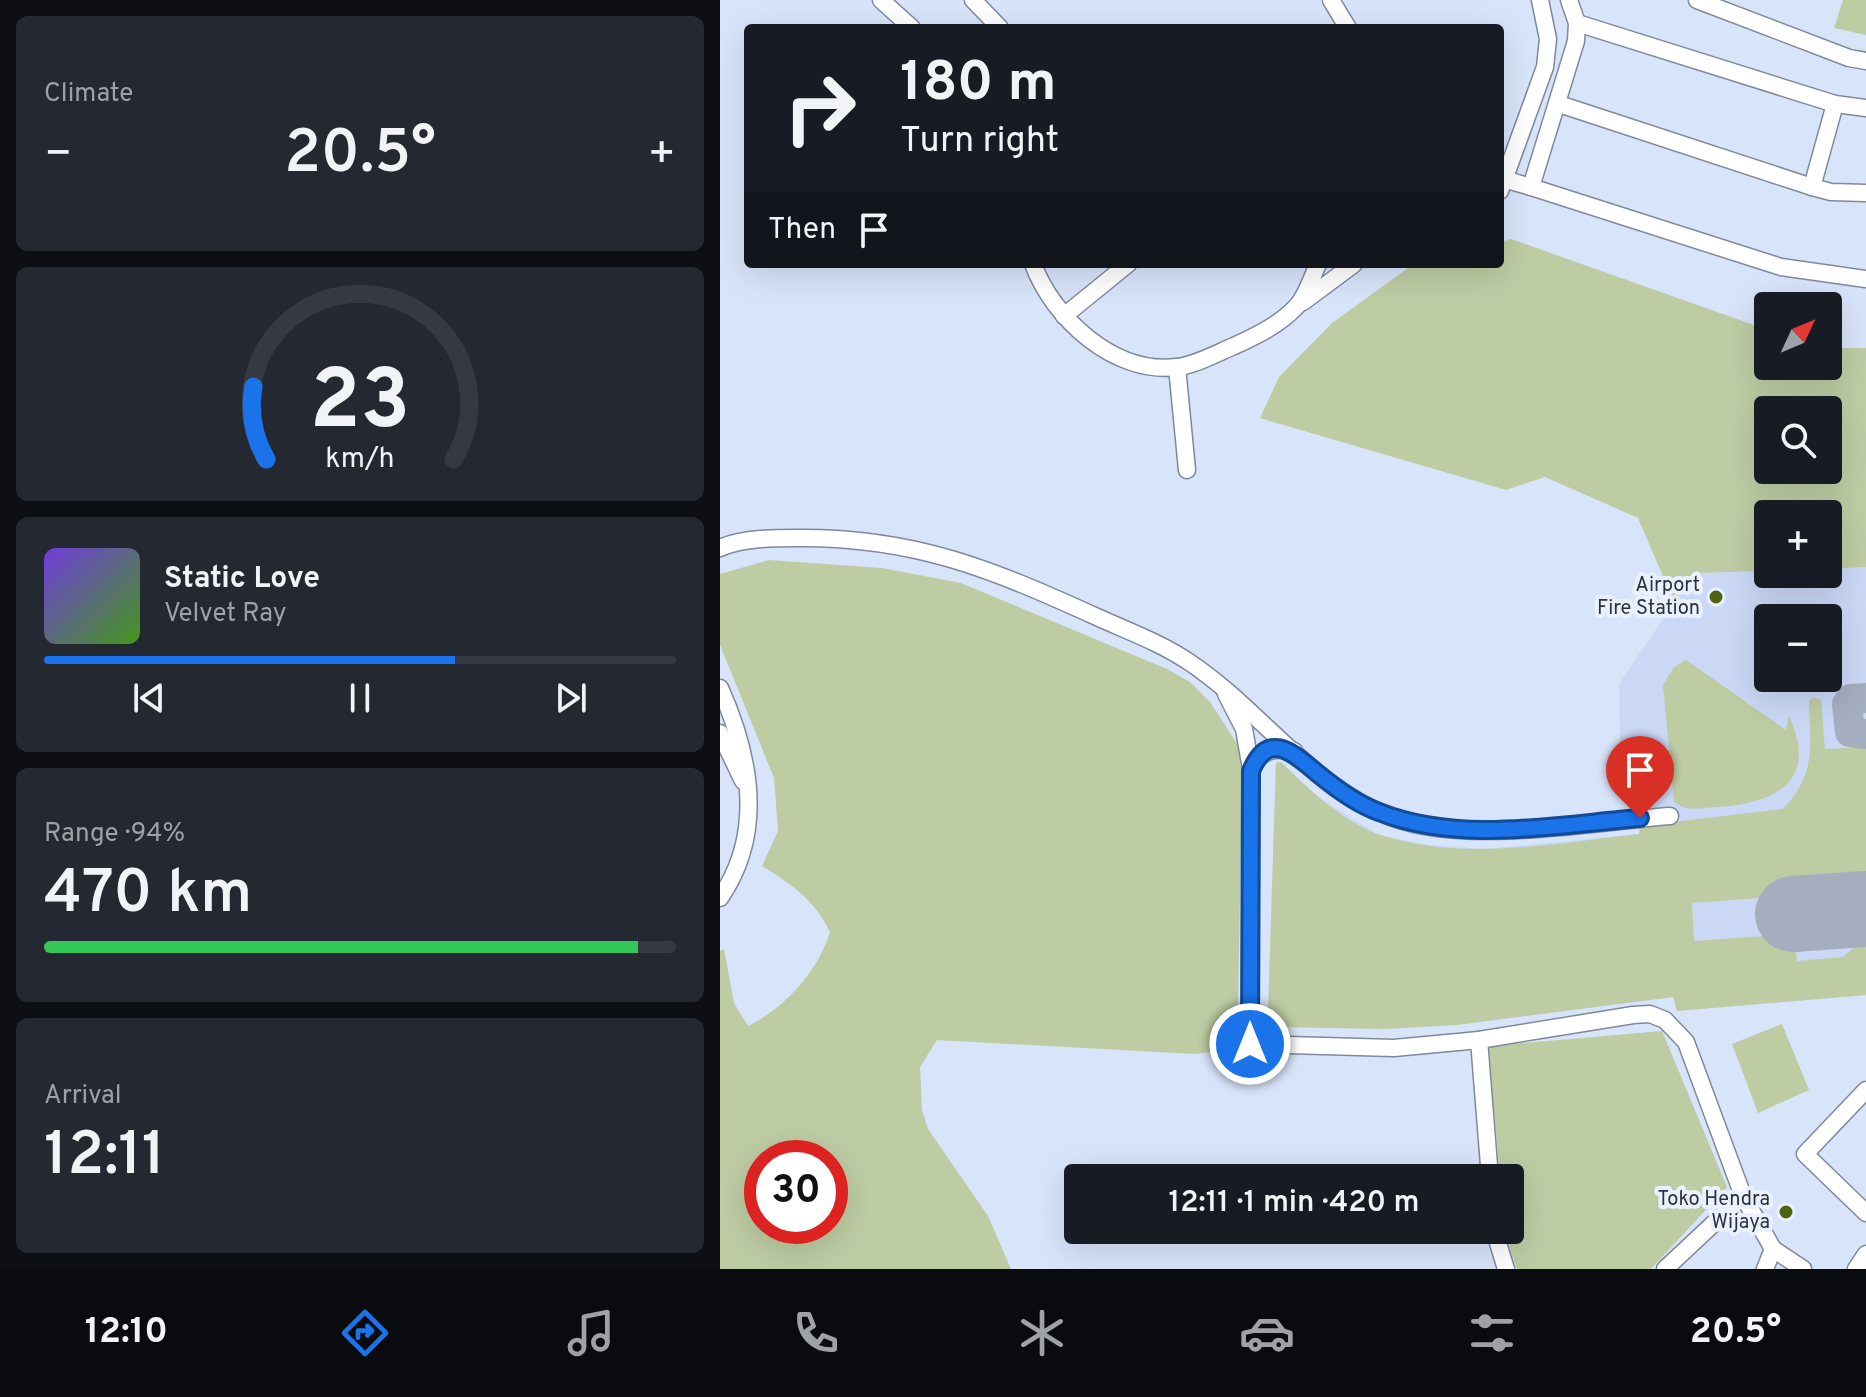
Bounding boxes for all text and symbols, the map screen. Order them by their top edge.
text: 180 m [900,50,1057,120]
icon: right [768,56,872,160]
text: Climate [44,78,133,111]
text: 20.5° [284,118,436,194]
text: Turn right [900,119,1059,165]
text: − [44,128,72,184]
text: + [648,128,676,184]
icon: arrive [852,208,896,252]
text: Then [768,212,836,249]
north arrow [1754,292,1842,380]
map controls [1754,292,1842,692]
text: 23 [310,352,410,457]
button: search [1754,396,1842,484]
text: km/h [325,442,395,478]
button: + [1754,500,1842,588]
text: Static Love [164,561,320,598]
place label: Airport Fire Station [1597,573,1700,622]
marker: Airport Fire Station [1707,588,1725,606]
text: Velvet Ray [164,598,287,631]
button: − [1754,604,1842,692]
icon: previous [127,676,171,720]
icon: pause [338,676,382,720]
icon: next [549,676,593,720]
pin [1606,736,1674,818]
icon: arrive [1618,748,1662,792]
text: Range · 94% [44,818,185,851]
text: 470 km [44,858,252,934]
position arrow [1208,1002,1292,1086]
text: Arrival [44,1080,122,1113]
text: 12:11 [44,1120,165,1196]
speed limit sign: 30 [744,1140,848,1244]
text: 12:11 · 1 min · 420 m [1168,1185,1420,1222]
place label: Toko Hendra Wijaya [1657,1187,1770,1236]
marker: Toko Hendra Wijaya [1777,1203,1795,1221]
icon: directions [337,1305,393,1361]
icon: music [563,1305,619,1361]
icon: phone [788,1305,844,1361]
icon: climate [1014,1305,1070,1361]
icon: car [1239,1305,1295,1361]
icon: filters [1464,1305,1520,1361]
text: 12:10 [85,1310,168,1356]
text: 20.5° [1690,1310,1781,1356]

